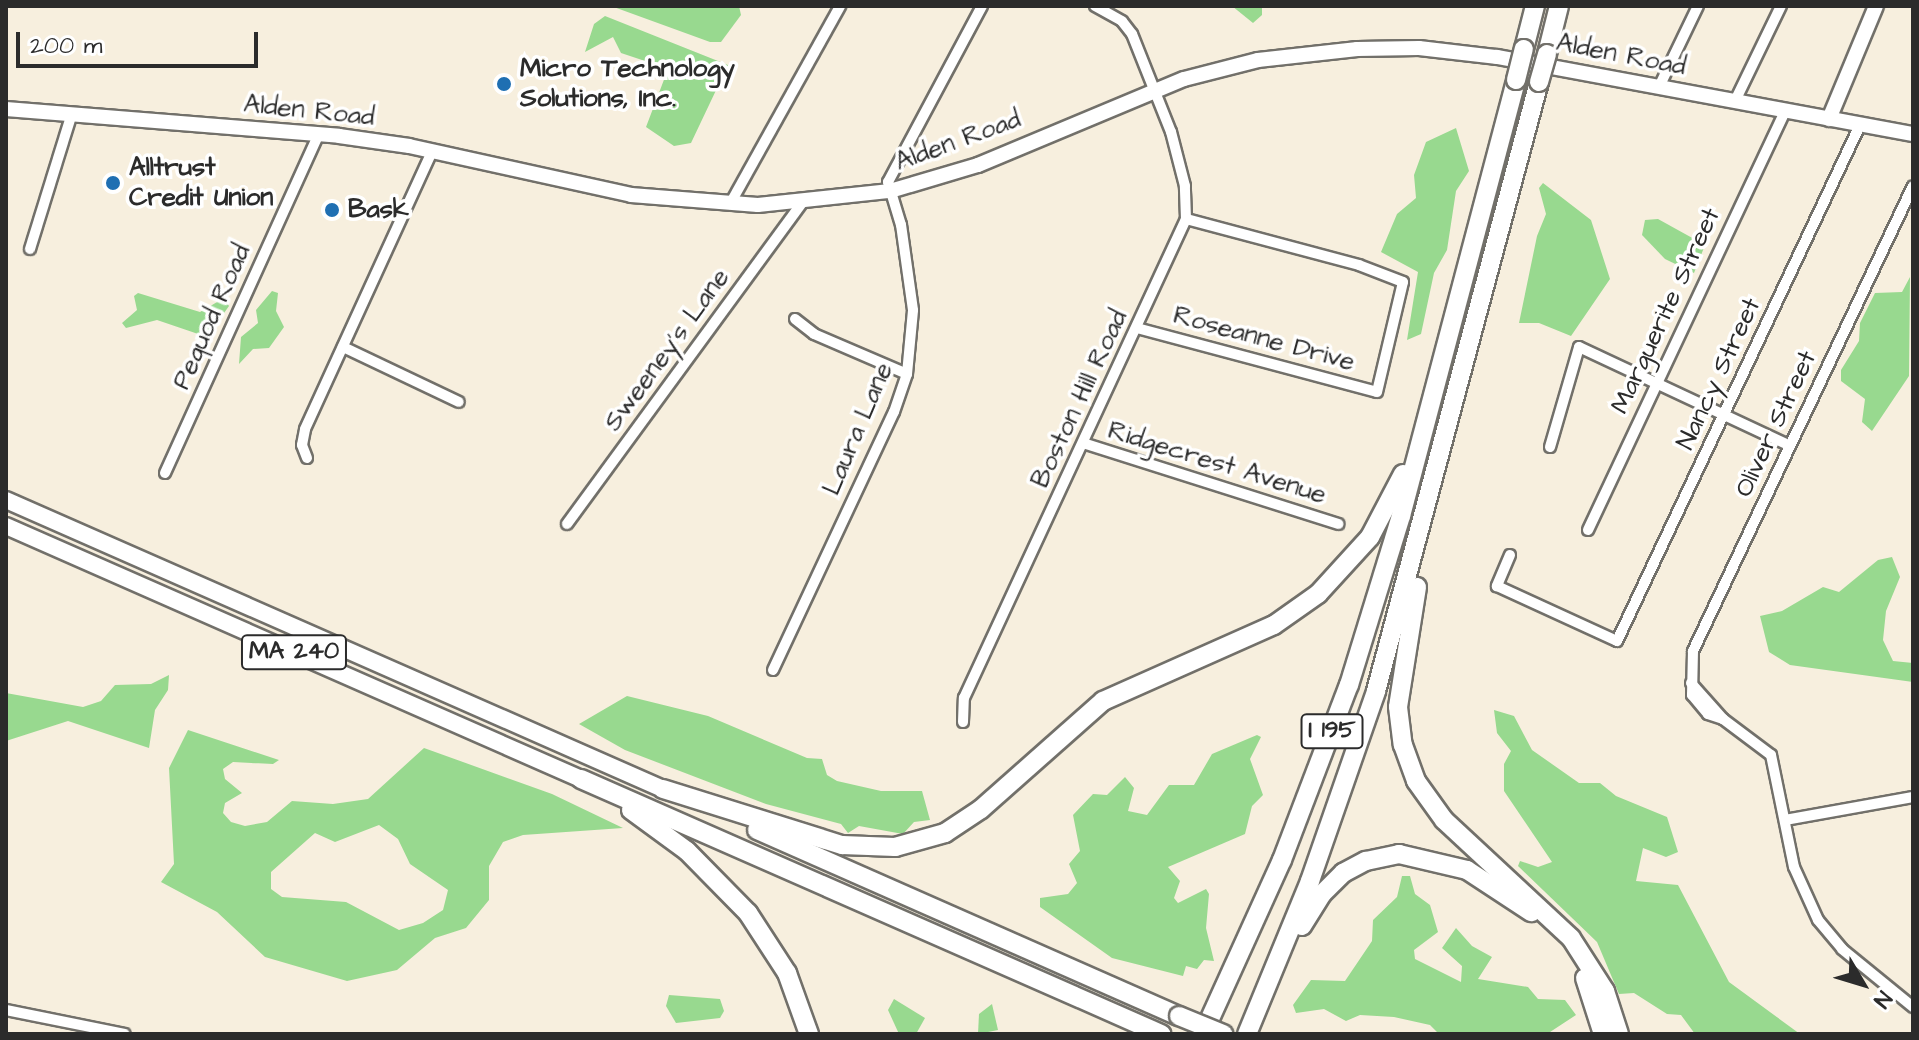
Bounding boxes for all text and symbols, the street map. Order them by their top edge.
scale bar [20,16,262,66]
street label: Alden Road [1554,27,1688,83]
text: 200 m [30,29,102,63]
place label: Micro Technology Solutions, Inc. [520,53,735,114]
marker: Micro Technology Solutions, Inc. [495,75,513,93]
street label: Alden Road [242,89,376,133]
street label: Alden Road [891,104,1025,178]
place label: Alltrust Credit Union [129,152,273,214]
marker: Alltrust Credit Union [104,174,122,192]
place label: Bask [348,194,409,226]
marker: Bask [323,201,341,219]
street label: Marguerite Street [1605,203,1727,419]
street label: Pequod Road [166,240,258,394]
street label: Sweeney's Lane [598,263,736,437]
street label: Nancy Street [1670,293,1768,455]
street label: Roseanne Drive [1170,300,1358,378]
street label: Boston Hill Road [1025,305,1135,493]
street label: Oliver Street [1728,346,1824,502]
street label: Laura Lane [816,358,900,500]
street label: Ridgecrest Avenue [1104,415,1330,511]
road number: MA 240 [240,632,348,672]
road number: I 195 [1300,711,1364,751]
north arrow [1823,944,1903,1024]
text: N [1866,984,1899,1014]

